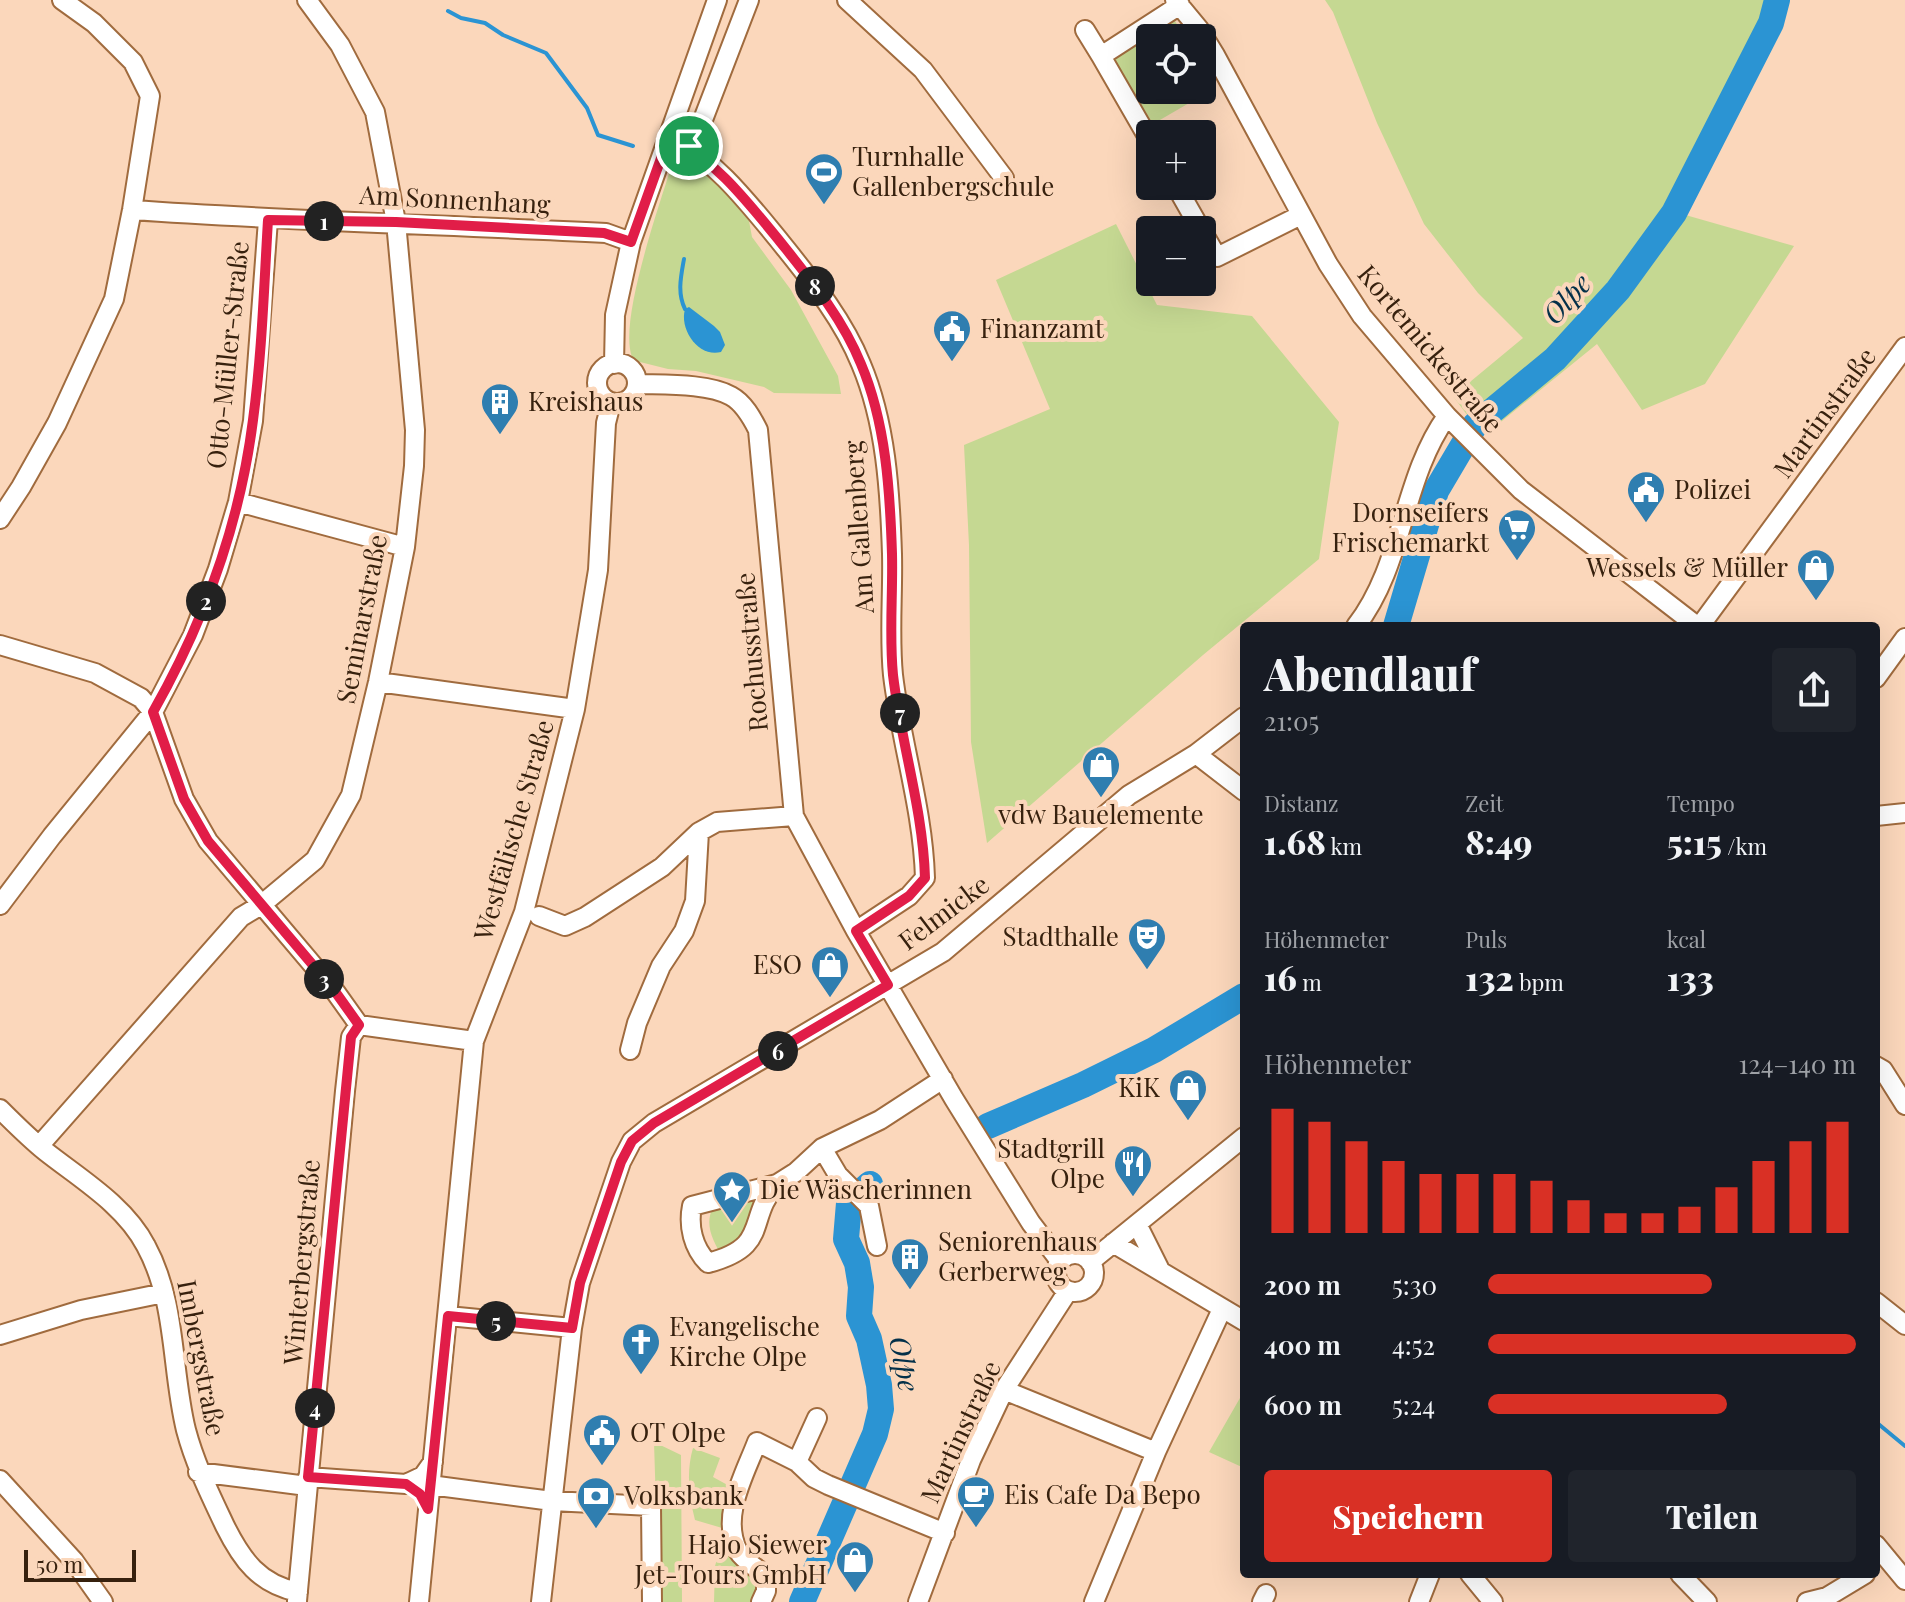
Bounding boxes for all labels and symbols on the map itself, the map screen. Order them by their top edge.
pin [655,112,723,180]
place label: Turnhalle Gallenbergschule [852,138,1054,203]
sports icon: Turnhalle Gallenbergschule [803,151,845,206]
street label: Am Sonnenhang [358,176,552,221]
pin: 1 [304,201,344,241]
street label: Otto-Müller-Straße [197,239,256,471]
street label: Kortemickestraße [1351,257,1512,439]
water label: Olpe [1534,265,1598,331]
pin: 8 [795,266,835,306]
public building icon: Finanzamt [931,308,973,363]
place label: Finanzamt [980,310,1105,345]
street label: Martinstraße [1765,340,1883,484]
building icon: Kreishaus [479,381,521,436]
place label: Kreishaus [528,383,643,418]
street label: Am Gallenberg [834,439,881,616]
public building icon: Polizei [1625,469,1667,524]
place label: Polizei [1674,471,1751,506]
place label: Dornseifers Frischemarkt [1332,494,1490,559]
supermarket icon: Dornseifers Frischemarkt [1496,507,1538,562]
street label: Seminarstraße [327,531,394,706]
shop icon: Wessels & Müller [1795,547,1837,602]
place label: Wessels & Müller [1585,549,1788,584]
street label: Rochusstraße [726,571,775,733]
pin: 2 [186,581,226,621]
pin: 7 [880,693,920,733]
street label: Westfälische Straße [464,715,561,945]
shop icon: vdw Bauelemente [1080,744,1122,799]
place label: vdw Bauelemente [997,796,1204,831]
street label: Felmicke [891,866,995,957]
theatre icon: Stadthalle [1126,916,1168,971]
place label: Stadthalle [1002,918,1119,953]
shop icon: ESO [809,944,851,999]
place label: ESO [753,946,802,981]
pin: 3 [304,959,344,999]
pin: 6 [758,1031,798,1071]
shop icon: KiK [1167,1067,1209,1122]
place label: KiK [1118,1069,1160,1104]
place label: Stadtgrill Olpe [997,1130,1105,1195]
restaurant icon: Stadtgrill Olpe [1112,1143,1154,1198]
street label: Winterbergstraße [274,1158,327,1367]
place icon: Die Wäscherinnen [711,1169,753,1224]
place label: Die Wäscherinnen [760,1171,972,1206]
place label: Seniorenhaus Gerberweg [938,1223,1097,1288]
building icon: Seniorenhaus Gerberweg [889,1236,931,1291]
street label: Imbergstraße [170,1277,235,1439]
pin: 5 [476,1301,516,1341]
place label: Evangelische Kirche Olpe [669,1308,820,1373]
church icon: Evangelische Kirche Olpe [620,1321,662,1376]
water label: Olpe [882,1333,929,1395]
street label: Martinstraße [911,1355,1008,1508]
pin: 4 [295,1388,335,1428]
public building icon: OT Olpe [581,1412,623,1467]
place label: OT Olpe [630,1414,726,1449]
cafe icon: Eis Cafe Da Bepo [955,1474,997,1529]
bank icon: Volksbank [575,1475,617,1530]
place label: Eis Cafe Da Bepo [1004,1476,1201,1511]
place label: Volksbank [623,1477,744,1512]
place label: Hajo Siewer Jet-Tours GmbH [633,1526,827,1591]
shop icon: Hajo Siewer Jet-Tours GmbH [834,1539,876,1594]
scale bar [24,1546,136,1582]

